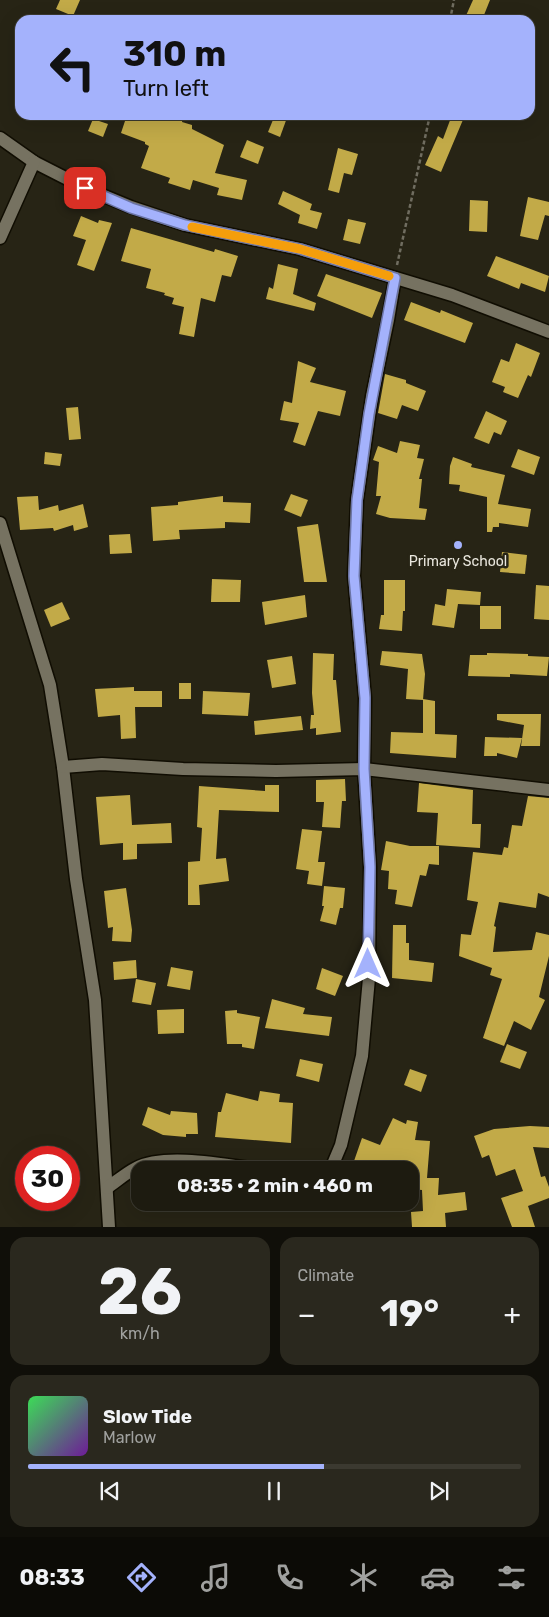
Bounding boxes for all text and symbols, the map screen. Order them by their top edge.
text: 310 m [123,33,226,75]
icon: left [40,35,105,100]
text: Turn left [123,75,209,102]
pin [64,167,106,209]
icon: arrive [71,174,99,202]
marker: Primary School [452,539,464,551]
place label: Primary School [409,553,507,570]
position arrow [341,937,393,989]
speed limit sign: 30 [15,1146,80,1211]
text: 08:35 · 2 min · 460 m [177,1174,373,1197]
text: 26 [97,1253,182,1330]
text: Climate [298,1266,354,1285]
text: 19° [380,1290,439,1336]
text: − [298,1298,316,1331]
text: + [504,1298,521,1331]
text: km/h [120,1324,160,1343]
text: Slow Tide [103,1405,192,1428]
text: Marlow [103,1428,156,1447]
icon: previous [96,1477,124,1505]
icon: pause [260,1477,288,1505]
icon: next [425,1477,453,1505]
icon: directions [124,1560,159,1595]
icon: music [198,1560,233,1595]
icon: phone [272,1560,307,1595]
icon: climate [346,1560,381,1595]
icon: car [420,1560,455,1595]
icon: filters [494,1560,529,1595]
text: 08:33 [20,1564,85,1591]

